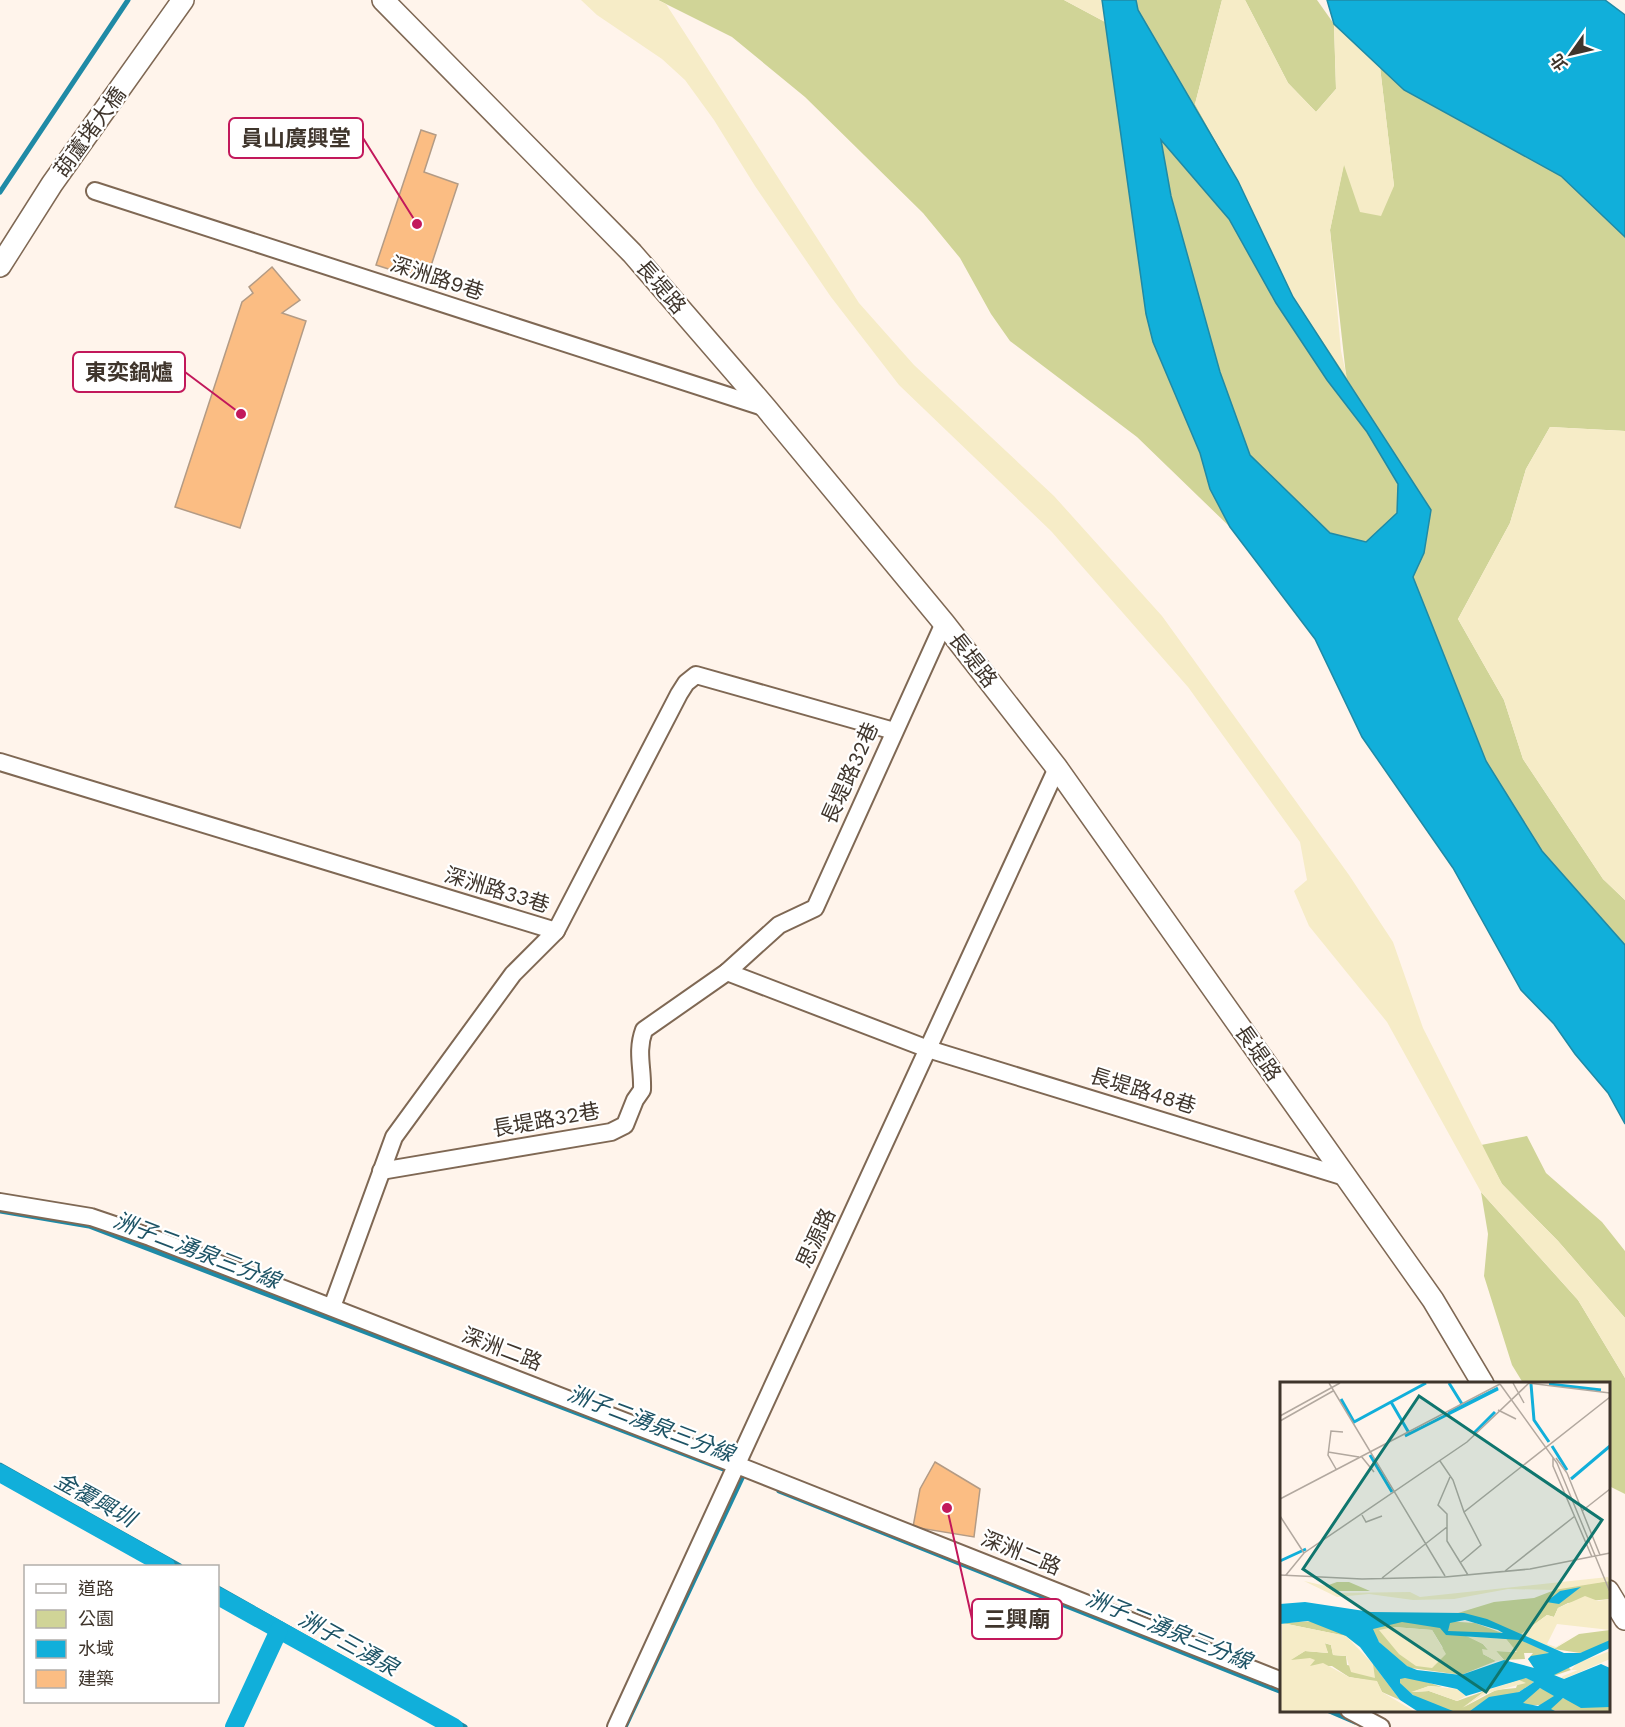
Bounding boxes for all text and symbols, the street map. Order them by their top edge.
north arrow [1541,24,1601,84]
text: 北 [1547,50,1571,74]
street label: 葫蘆堵大橋 [49,82,131,182]
callout: 員山廣興堂 [229,118,363,158]
text: 員山廣興堂 [241,126,351,151]
street label: 深洲路9巷 [387,251,487,304]
street label: 長堤路 [631,255,691,319]
callout: 東奕鍋爐 [73,352,185,392]
text: 東奕鍋爐 [85,360,173,385]
street label: 長堤路 [944,627,1003,692]
street label: 長堤路32巷 [816,718,883,827]
street label: 深洲路33巷 [442,862,553,917]
street label: 長堤路 [1230,1020,1287,1086]
street label: 長堤路48巷 [1087,1063,1199,1119]
street label: 長堤路32巷 [490,1098,602,1141]
street label: 思源路 [791,1204,840,1272]
water label: 洲子二湧泉三分線 [110,1207,286,1295]
street label: 深洲二路 [458,1322,546,1375]
water label: 洲子二湧泉三分線 [564,1380,740,1468]
inset map [1280,1382,1610,1712]
water label: 金覆興圳 [50,1467,142,1533]
street label: 深洲二路 [978,1525,1065,1580]
legend [24,1565,219,1703]
text: 道路 [78,1578,114,1599]
water label: 洲子二湧泉三分線 [1083,1585,1258,1675]
callout: 三興廟 [972,1599,1062,1639]
water label: 洲子三湧泉 [295,1606,404,1682]
text: 三興廟 [984,1607,1050,1632]
text: 公園 [78,1608,114,1629]
text: 水域 [78,1638,114,1659]
text: 建築 [78,1668,114,1689]

